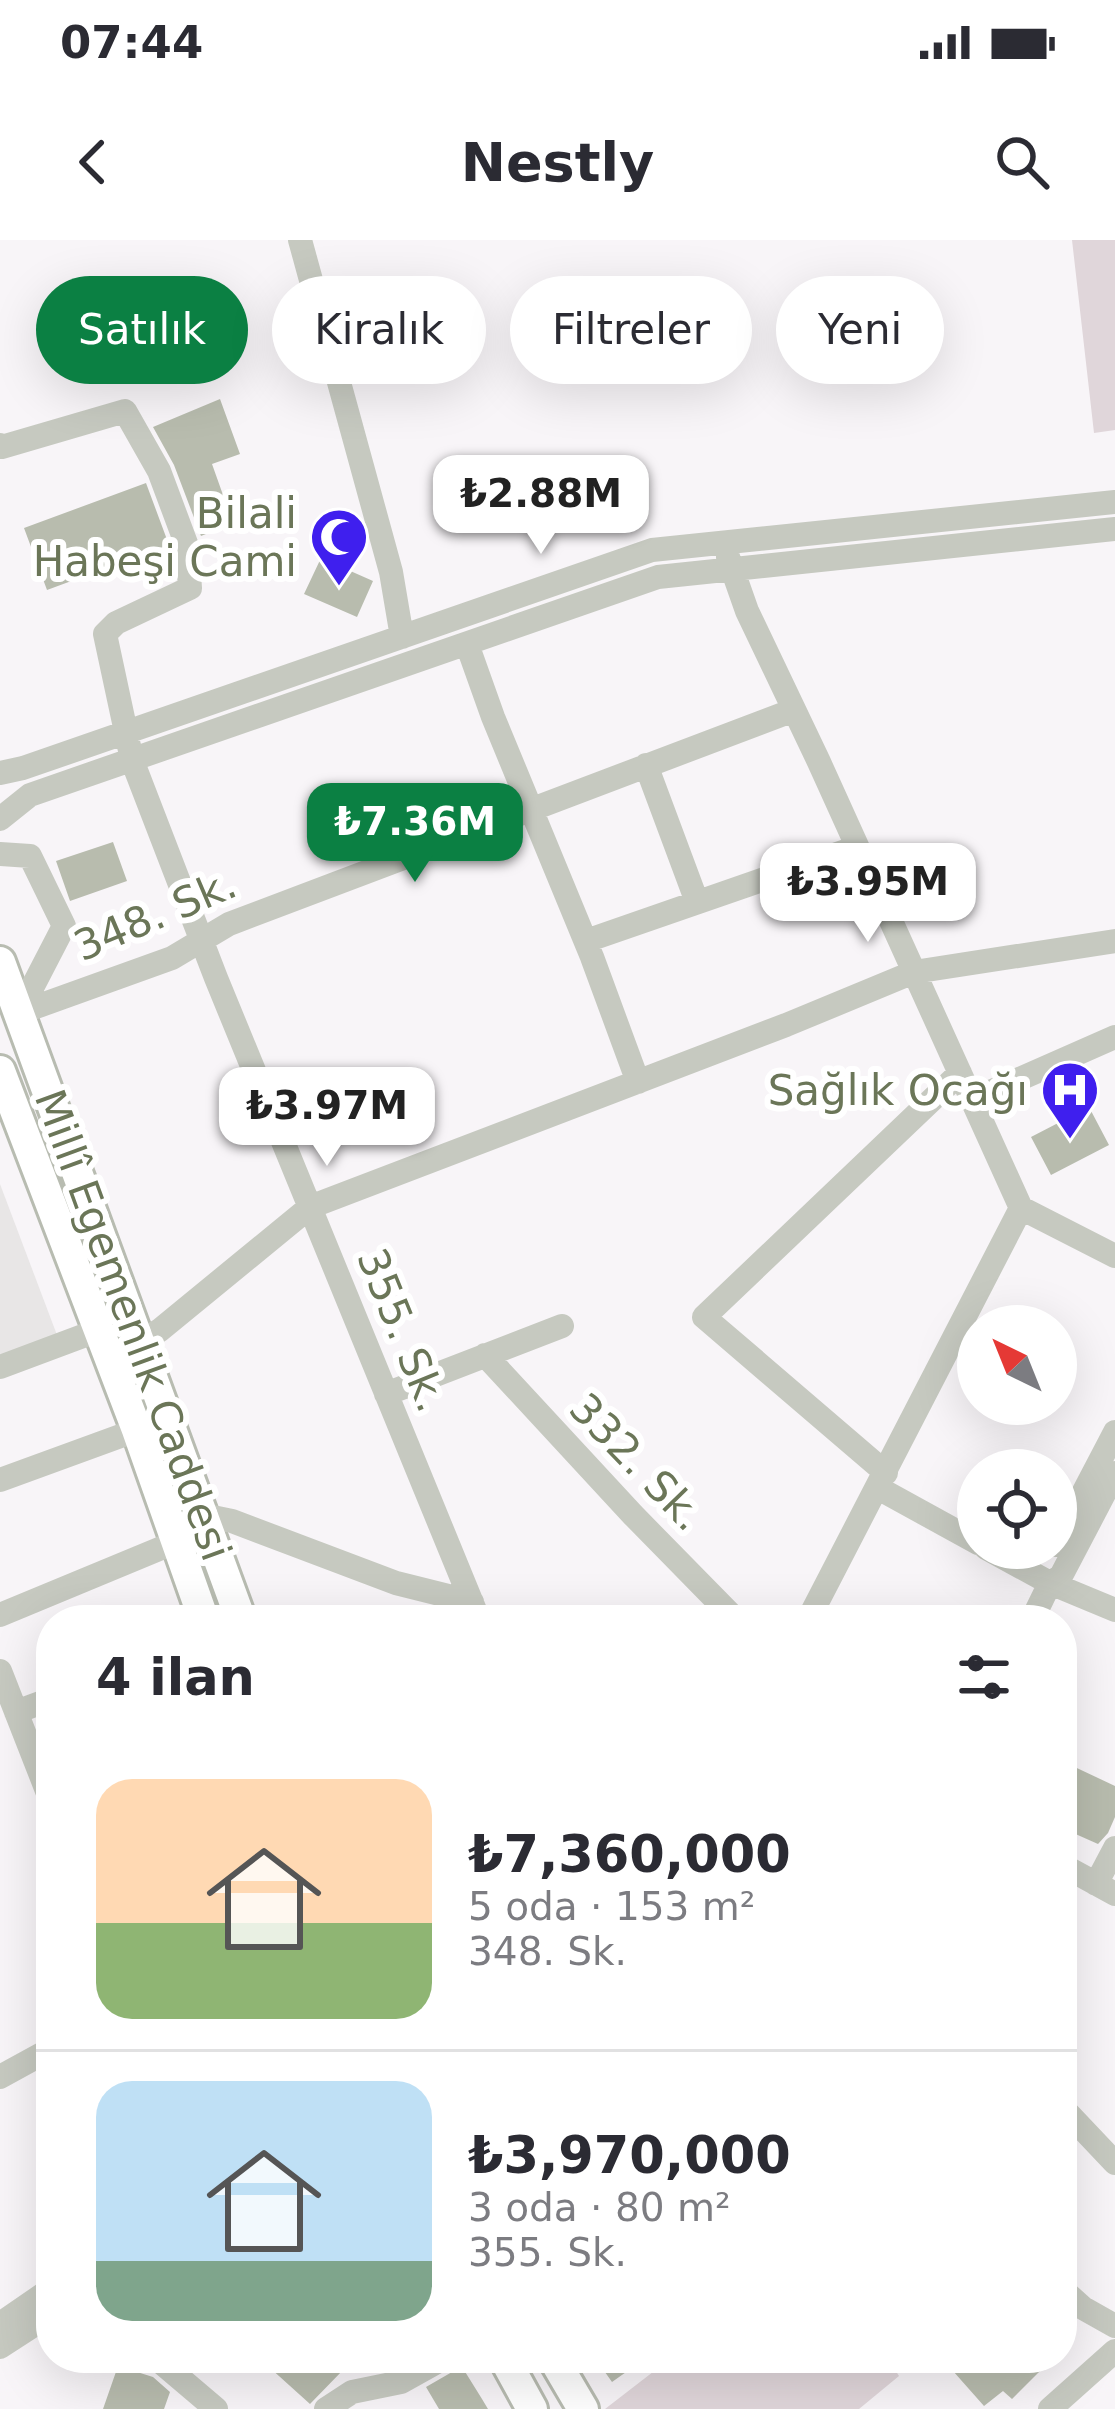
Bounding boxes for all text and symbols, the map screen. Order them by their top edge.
text: 07:44 [60,16,203,69]
icon: back [60,129,126,195]
icon: search [989,129,1055,195]
text: Nestly [461,131,654,194]
chip: Satılık [36,276,248,384]
chip: Kiralık [272,276,486,384]
chip: Filtreler [510,276,752,384]
chip: Yeni [776,276,944,384]
pin: ₺2.88M [443,455,639,557]
text: ₺2.88M [460,471,622,516]
place label: Bilali Habeşi Cami [33,489,297,586]
mosque icon: Bilali Habeşi Cami [308,506,370,588]
pin: ₺7.36M [317,783,513,885]
text: ₺7.36M [334,799,496,844]
pin: ₺3.95M [770,843,966,945]
street label: 348. Sk. [67,859,243,971]
text: ₺3.95M [787,859,949,904]
hospital icon: Sağlık Ocağı [1039,1059,1101,1141]
place label: Sağlık Ocağı [768,1066,1028,1115]
pin: ₺3.97M [229,1067,425,1169]
street label: Millî Egemenlik Caddesi [25,1083,241,1567]
text: ₺3.97M [246,1083,408,1128]
street label: 355. Sk. [347,1241,457,1419]
north arrow [957,1305,1077,1425]
map controls [957,1305,1077,1569]
street label: 332. Sk. [560,1383,714,1541]
button: locate [957,1449,1077,1569]
icon: filters [951,1644,1017,1710]
text: 4 ilan [96,1648,255,1707]
text: ₺7,360,000 [468,1825,791,1884]
icon: home [192,1827,336,1971]
text: 5 oda · 153 m² [468,1884,755,1929]
text: 348. Sk. [468,1929,627,1974]
text: ₺3,970,000 [468,2126,791,2185]
icon: home [192,2129,336,2273]
text: 3 oda · 80 m² [468,2185,731,2230]
text: 355. Sk. [468,2230,627,2275]

